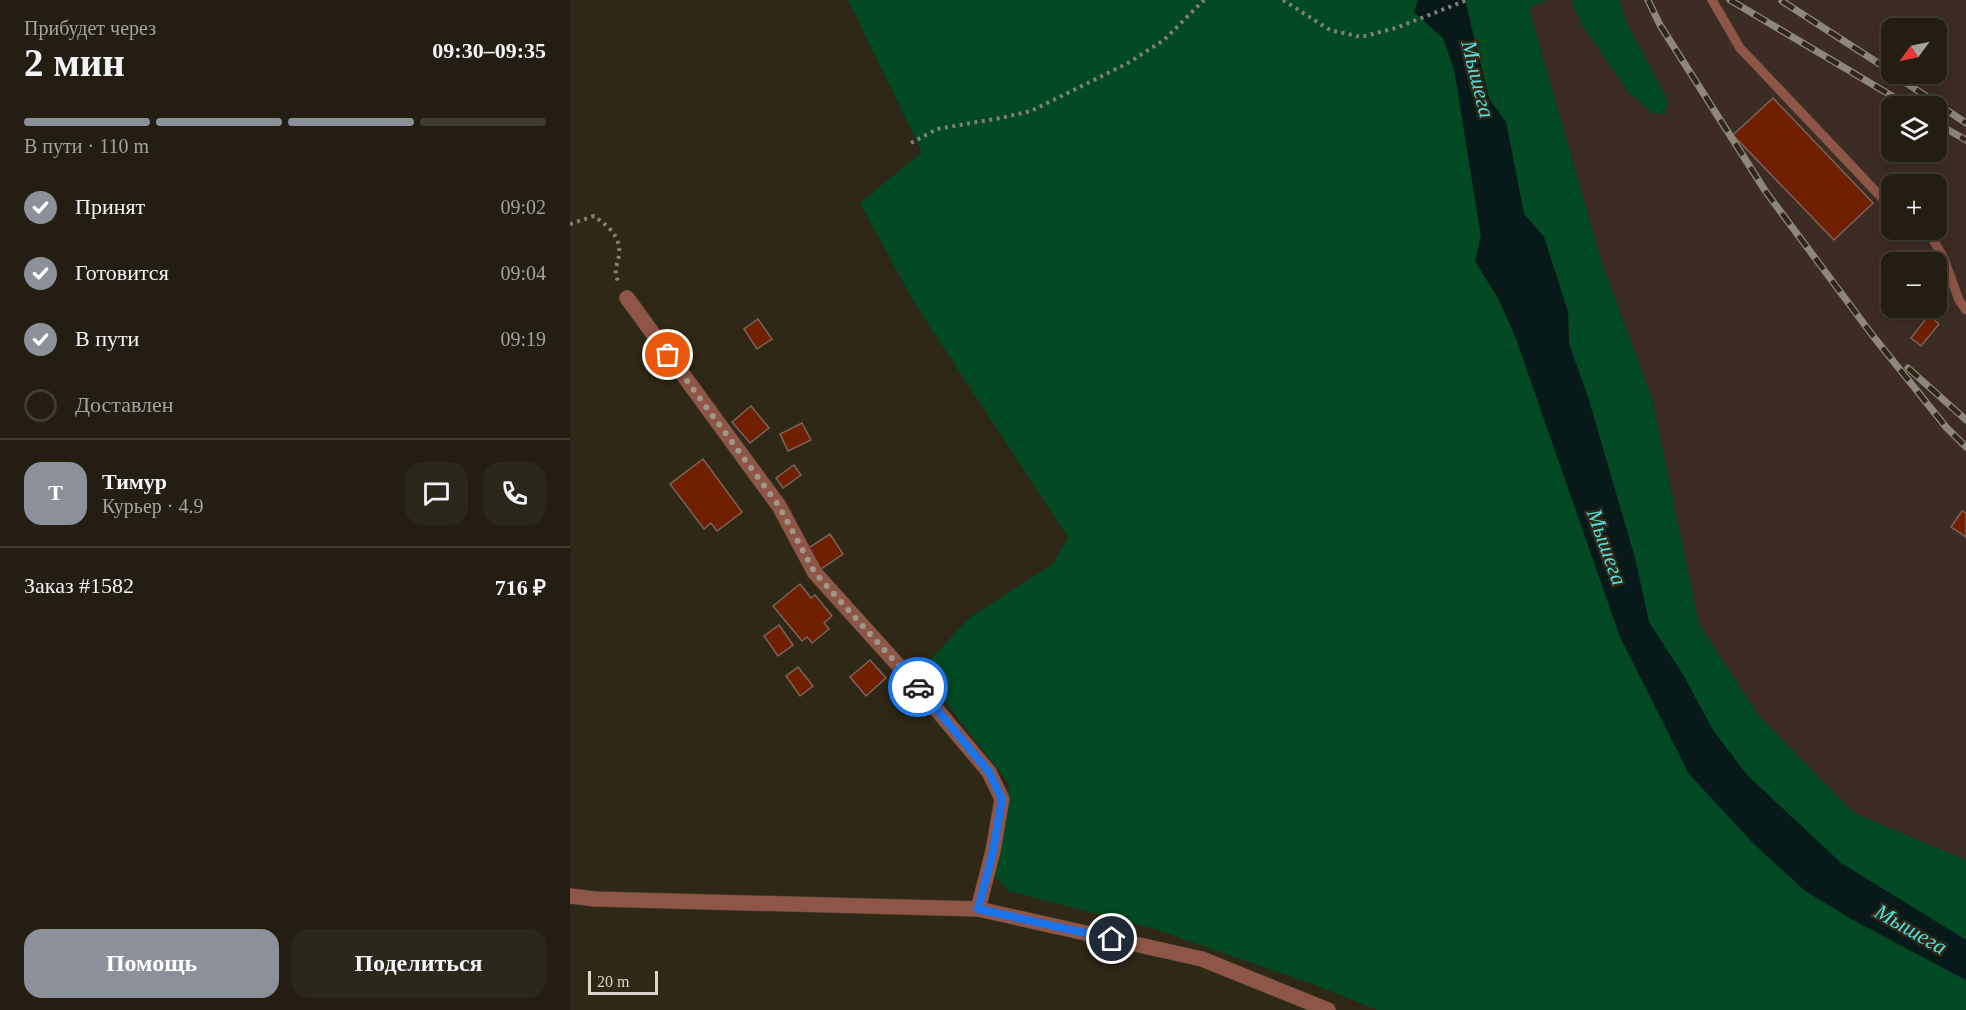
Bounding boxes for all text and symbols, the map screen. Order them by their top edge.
text: Прибудет через [24,17,156,39]
north arrow [1881,18,1947,84]
map controls [1881,18,1947,318]
water label: Мышега [1456,37,1500,120]
text: 09:30–09:35 [432,38,546,63]
text: 2 мин [24,41,125,84]
button: layers [1881,96,1947,162]
text: В пути · 110 m [24,135,149,157]
button: + [1881,174,1947,240]
icon: check [24,191,57,224]
text: Принят [75,194,145,219]
text: 09:02 [500,196,546,218]
button: − [1881,252,1947,318]
icon: check [24,257,57,290]
text: Готовится [75,260,169,285]
text: 09:04 [500,262,546,284]
icon: check [24,323,57,356]
text: В пути [75,326,139,351]
text: 09:19 [500,328,546,350]
pin [642,329,693,380]
icon: bag [651,338,684,371]
text: Доставлен [75,392,174,417]
button: chat [405,462,468,525]
button: phone [483,462,546,525]
text: Тимур [102,469,167,494]
text: Т [48,480,63,505]
text: Курьер · 4.9 [102,495,204,517]
water label: Мышега [1581,505,1632,588]
text: Заказ #1582 [24,573,134,598]
text: 716 ₽ [495,575,546,600]
courier [888,657,948,717]
icon: car [902,671,935,704]
water label: Мышега [1870,898,1952,960]
pin [1086,913,1137,964]
icon: home [1095,922,1128,955]
button: Помощь [24,929,279,998]
button: Поделиться [291,929,546,998]
scale bar [588,968,658,996]
text: 20 m [597,973,629,990]

